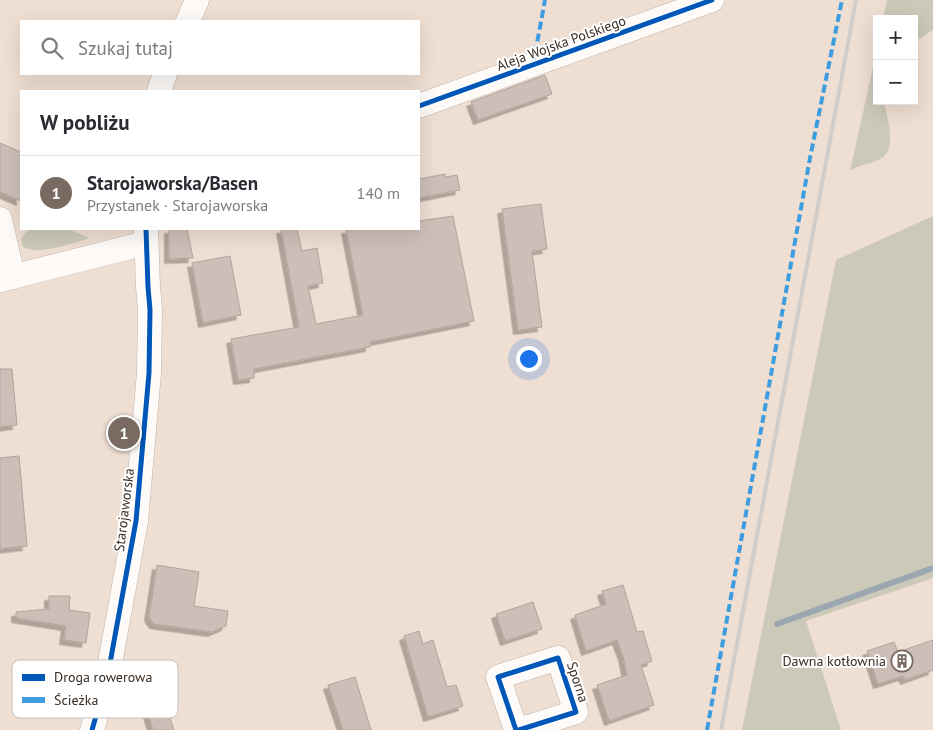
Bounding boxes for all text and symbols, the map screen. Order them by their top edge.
street label: Aleja Wojska Polskiego [494,11,628,75]
map controls [873,15,918,105]
button: + [873,15,918,60]
search box [20,20,420,75]
icon: search [38,34,66,62]
text: Szukaj tutaj [78,36,173,60]
button: − [873,60,918,105]
text: W pobliżu [40,109,129,136]
text: Starojaworska/Basen [87,171,258,195]
text: 1 [51,183,61,203]
text: 140 m [357,183,400,203]
text: Przystanek · Starojaworska [87,195,268,215]
your location [516,346,542,372]
pin: 1 [108,414,140,452]
street label: Starojaworska [110,467,138,553]
building icon: Dawna kotłownia [890,649,914,673]
place label: Dawna kotłownia [782,652,886,670]
street label: Sporna [563,659,593,705]
legend [12,660,178,718]
text: Droga rowerowa [54,668,152,686]
text: Ścieżka [54,691,98,709]

